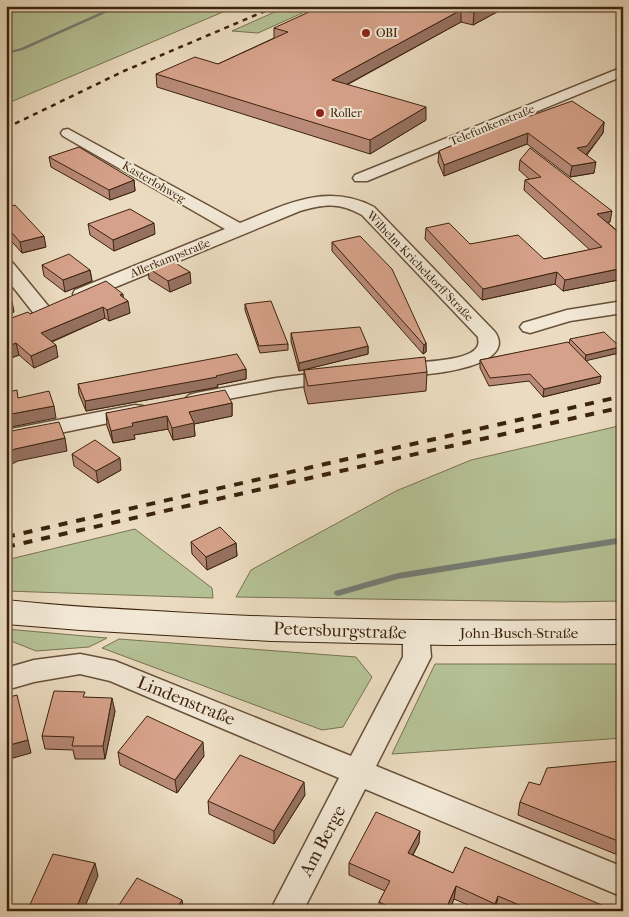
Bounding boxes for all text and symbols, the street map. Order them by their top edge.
place label: OBI [376,26,398,40]
marker: OBI [360,27,372,39]
street label: Telefunkenstraße [447,101,537,148]
place label: Roller [330,106,363,120]
marker: Roller [314,107,326,119]
street label: Kasterlohweg [120,158,189,206]
street label: Wilhelm-Kricheldorff-Straße [363,207,476,324]
street label: Allerkampstraße [127,236,212,281]
street label: Petersburgstraße [273,618,407,644]
street label: John-Busch-Straße [459,624,579,642]
street label: Lindenstraße [134,672,238,730]
street label: Am Berge [295,802,350,881]

